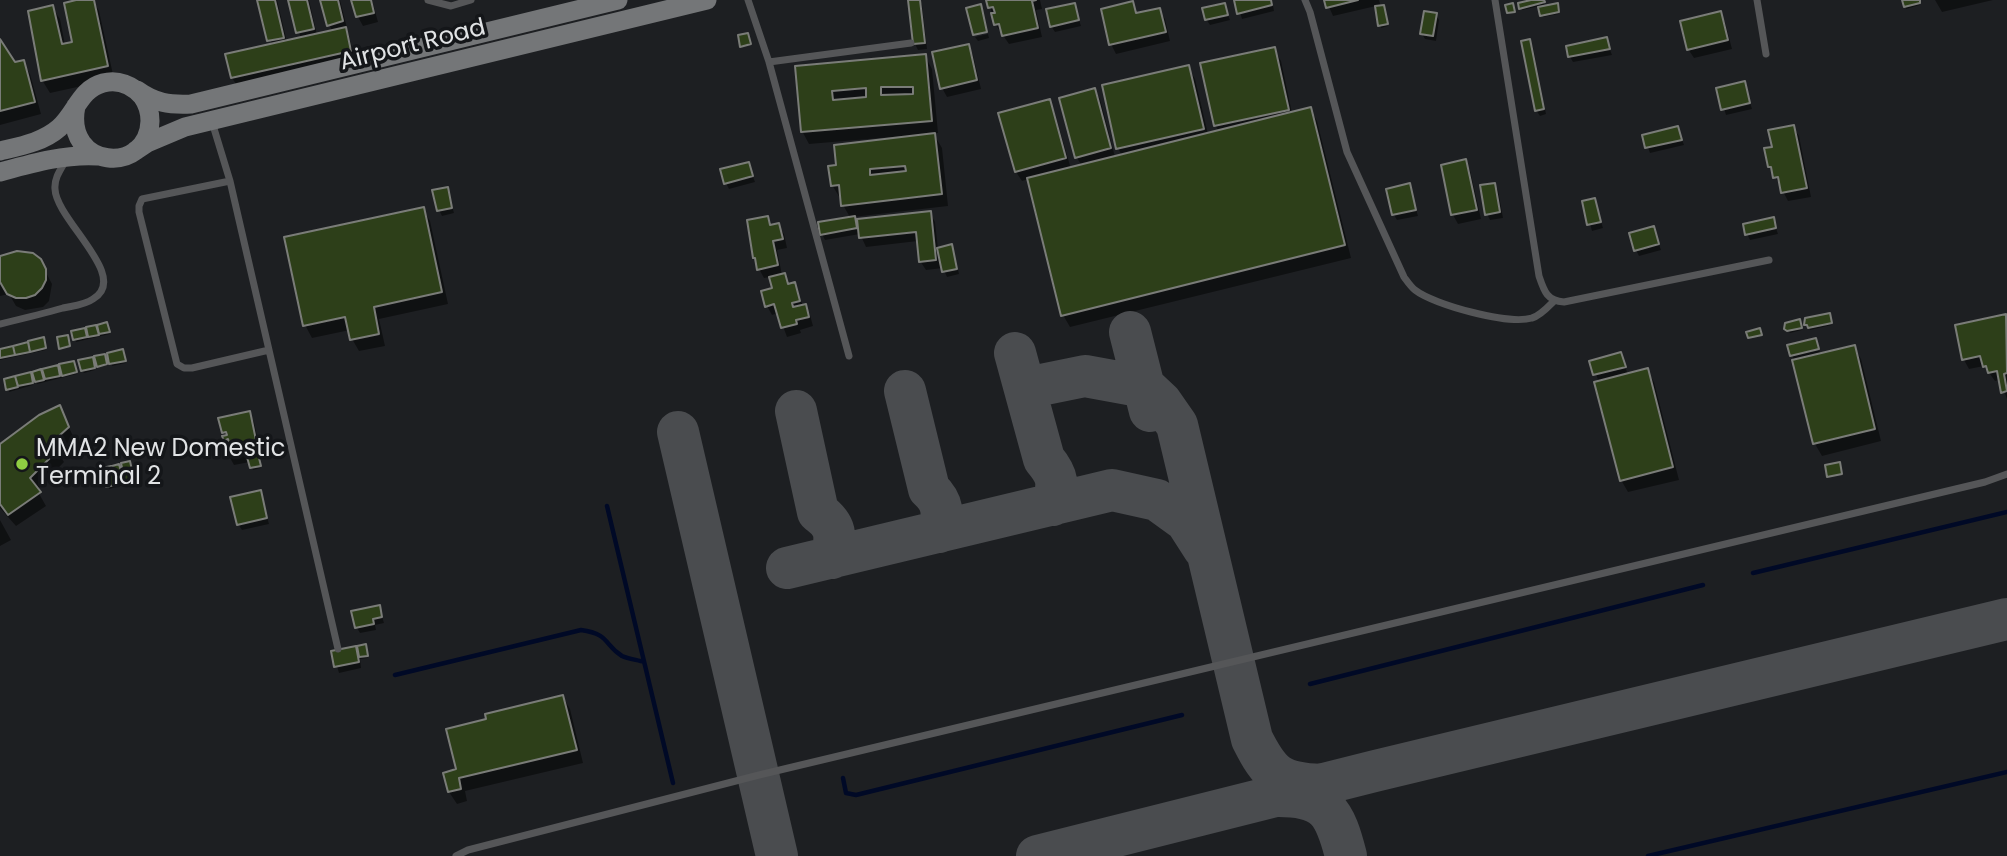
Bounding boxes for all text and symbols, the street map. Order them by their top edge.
street label: Airport Road [337,14,489,78]
place label: MMA2 New Domestic Terminal 2 [36,436,285,492]
marker: MMA2 New Domestic Terminal 2 [14,456,30,472]

